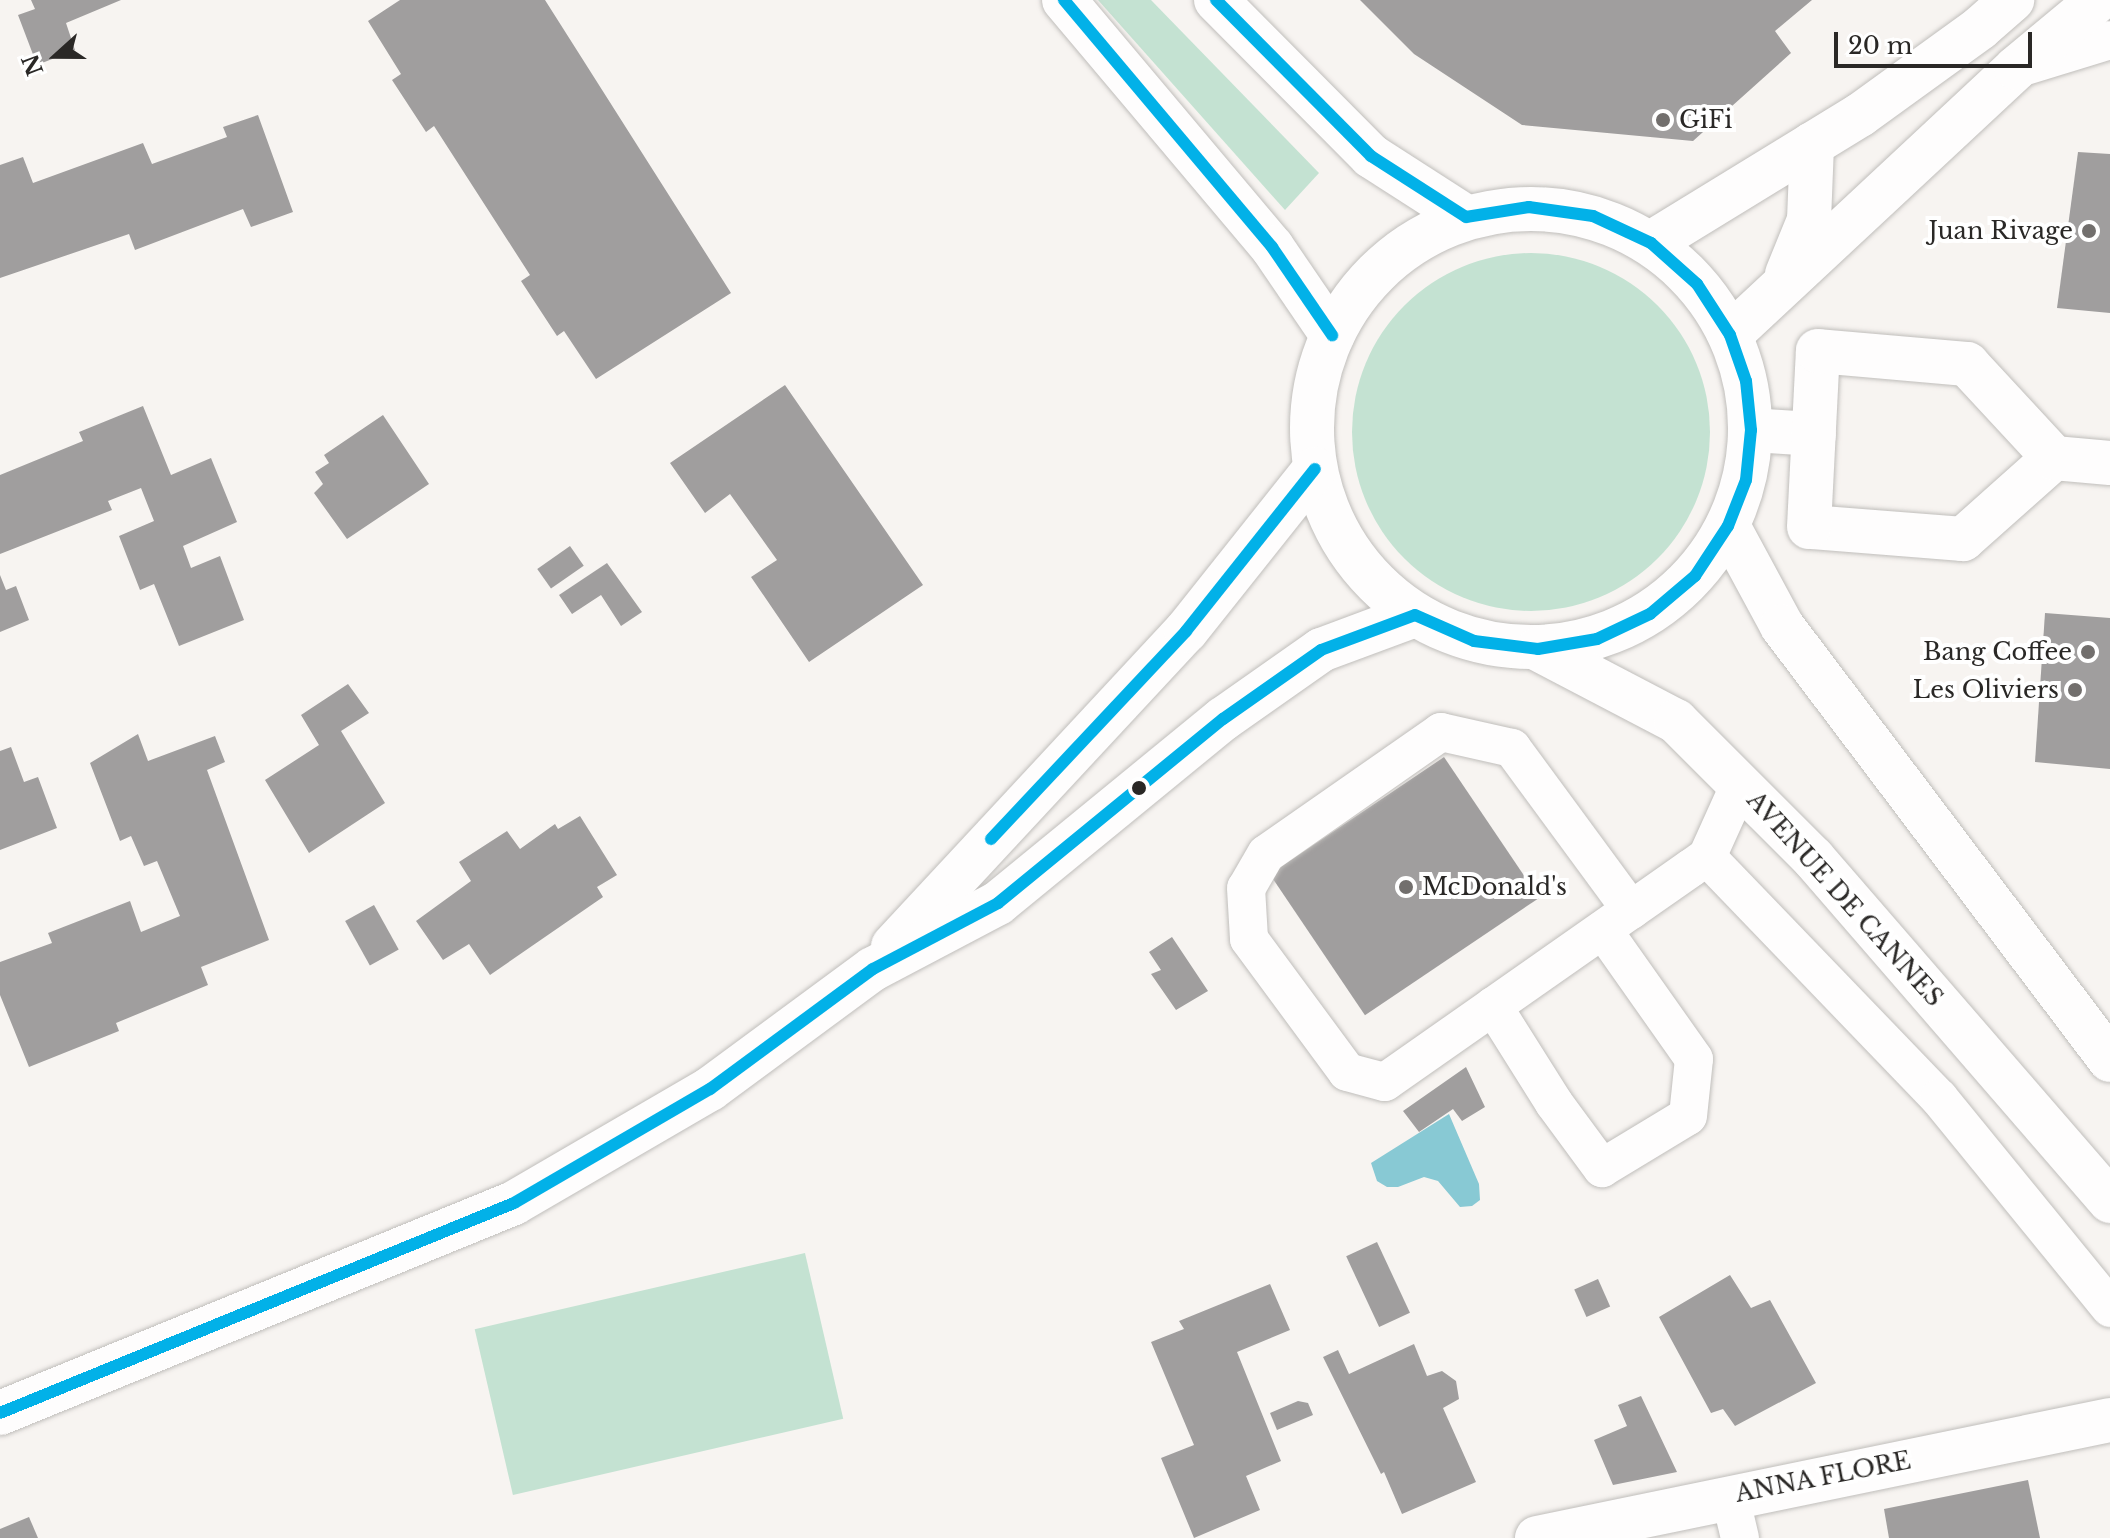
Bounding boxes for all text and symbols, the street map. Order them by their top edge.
north arrow [16,16,96,96]
scale bar [1838,16,2036,66]
text: 20 m [1848,31,1913,60]
text: N [17,50,49,79]
place label: GiFi [1679,106,1732,134]
marker: GiFi [1654,111,1672,129]
place label: Juan Rivage [1929,217,2073,245]
marker: Juan Rivage [2080,222,2098,240]
place label: Bang Coffee [1923,638,2072,666]
marker: Bang Coffee [2079,643,2097,661]
place label: Les Oliviers [1913,676,2059,704]
marker: Les Oliviers [2066,681,2084,699]
unlabelled marker [1131,780,1147,796]
street label: AVENUE DE CANNES [1741,786,1949,1012]
place label: McDonald's [1422,873,1567,901]
marker: McDonald's [1397,878,1415,896]
street label: ANNA FLORE [1732,1446,1914,1508]

